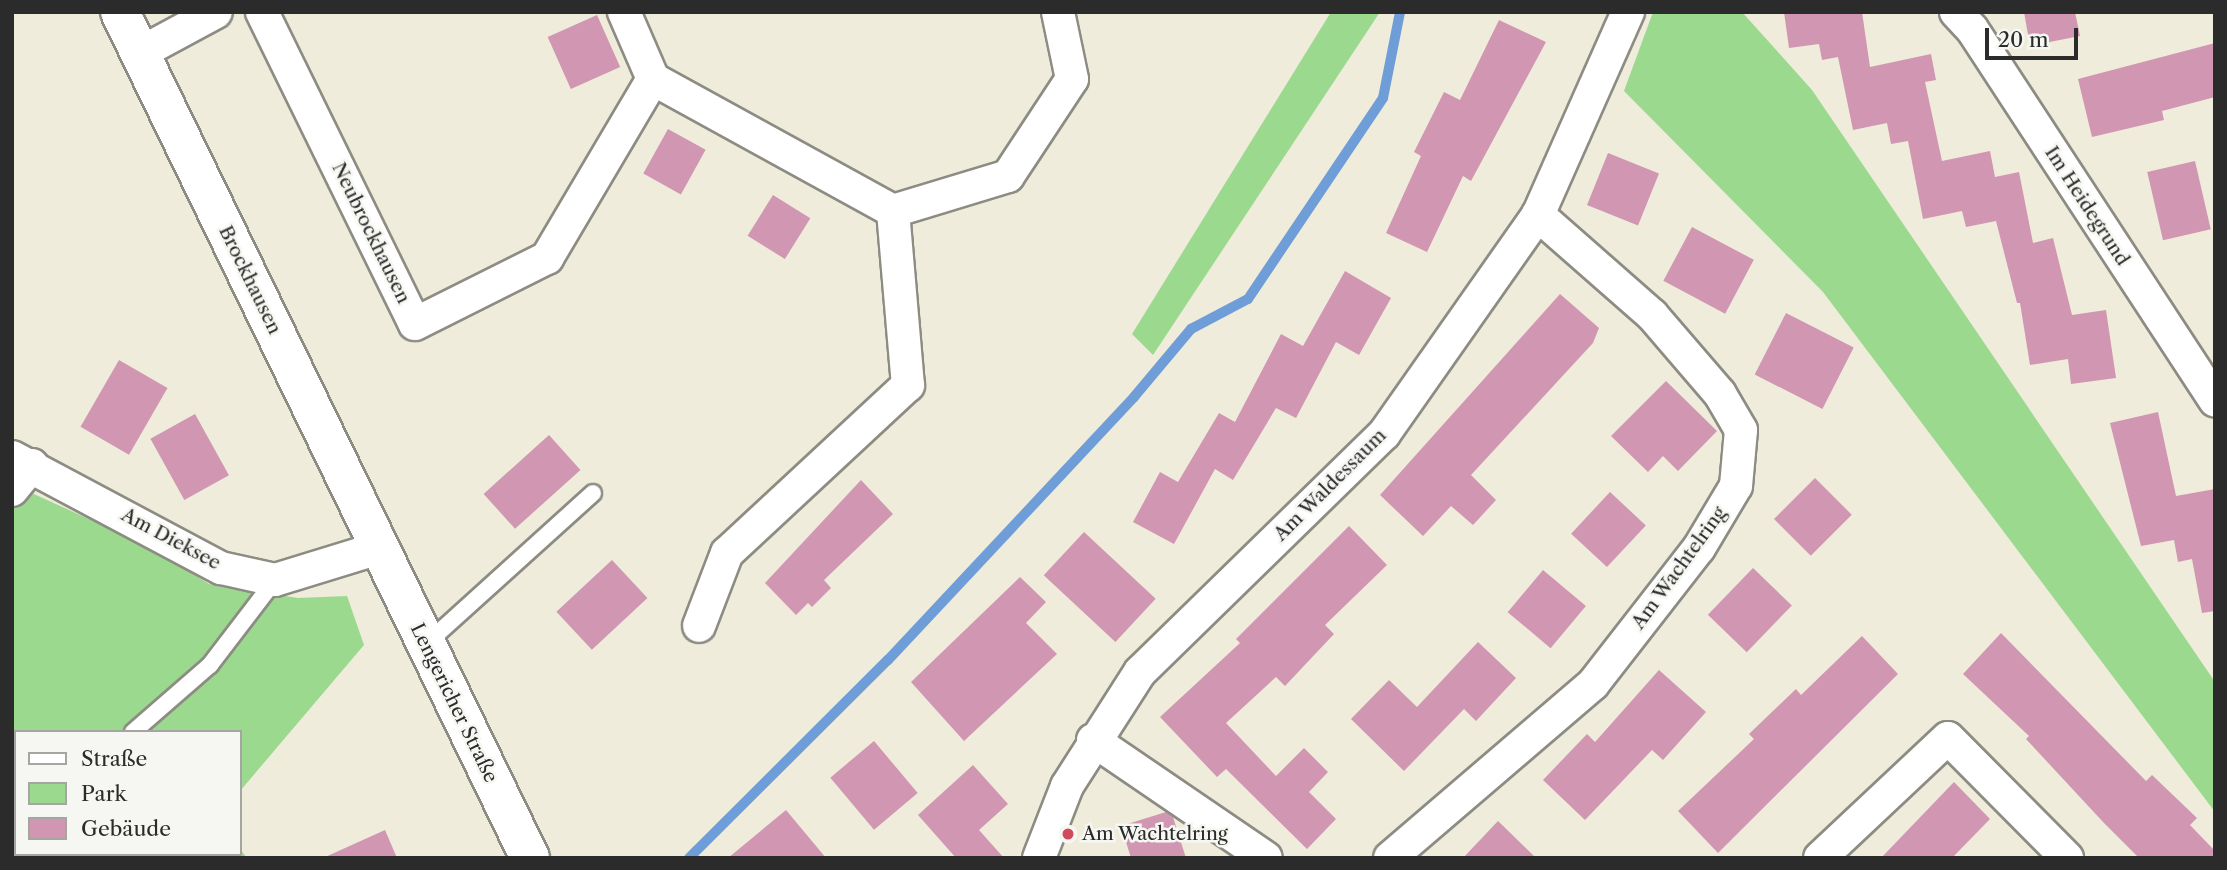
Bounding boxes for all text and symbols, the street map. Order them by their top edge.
scale bar [1989,14,2082,58]
text: 20 m [1998,27,2049,52]
street label: Im Heidegrund [2040,142,2134,270]
street label: Neubrockhausen [327,159,415,307]
street label: Brockhausen [214,222,286,338]
street label: Am Waldessaum [1269,424,1391,546]
street label: Am Wachtelring [1627,502,1731,634]
street label: Am Dieksee [117,503,225,575]
street label: Lengericher Straße [405,619,503,787]
legend [14,730,242,856]
text: Straße [81,746,147,771]
text: Park [81,781,127,806]
text: Gebäude [81,816,171,841]
place label: Am Wachtelring [1082,823,1229,845]
marker: Am Wachtelring [1060,826,1076,842]

